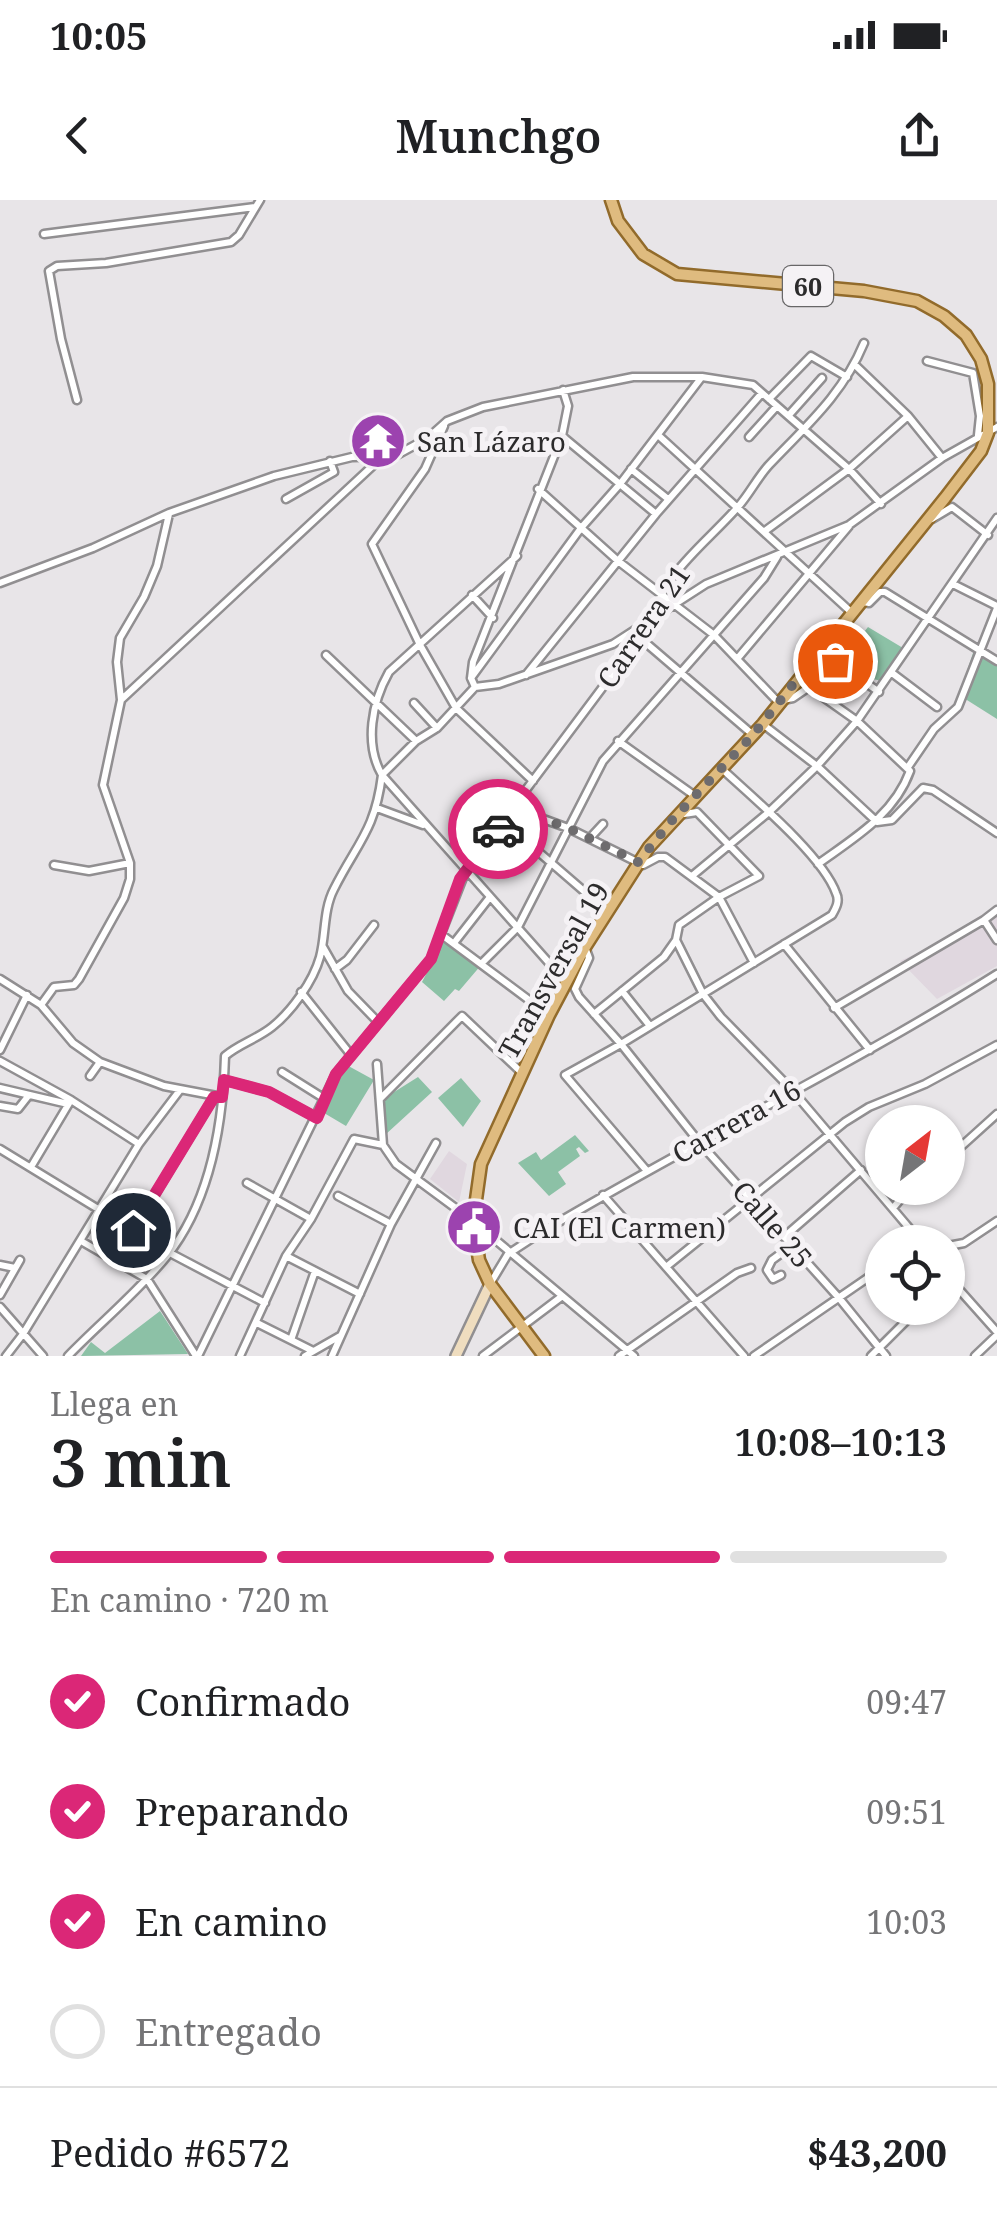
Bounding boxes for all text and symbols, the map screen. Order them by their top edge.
text: 10:05 [50,9,147,61]
text: Munchgo [395,105,602,166]
icon: back [50,108,105,163]
icon: share [892,108,947,163]
road number: 60 [783,266,833,306]
temple icon: San Lázaro [348,411,408,471]
place label: San Lázaro [417,422,566,460]
street label: Carrera 21 [588,557,698,695]
pin [793,619,878,704]
icon: bag [808,634,863,689]
courier [448,779,548,879]
icon: car [471,802,526,857]
street label: Transversal 19 [489,875,617,1065]
street label: Carrera 16 [665,1070,807,1172]
north arrow [865,1105,965,1205]
map controls [865,1105,965,1325]
street label: Calle 25 [725,1172,821,1276]
pin [91,1188,176,1273]
public building icon: CAI (El Carmen) [444,1197,504,1257]
icon: home [106,1203,161,1258]
place label: CAI (El Carmen) [513,1208,726,1246]
button: locate [865,1225,965,1325]
text: Llega en [50,1382,178,1425]
text: 10:08–10:13 [734,1415,947,1467]
text: 3 min [50,1418,232,1506]
text: En camino · 720 m [50,1578,329,1621]
icon: check [50,1674,105,1729]
text: Confirmado [135,1675,350,1727]
text: 09:47 [866,1680,947,1723]
icon: check [50,1784,105,1839]
text: Preparando [135,1785,349,1837]
text: 09:51 [866,1790,947,1833]
icon: check [50,1894,105,1949]
text: En camino [135,1895,328,1947]
text: 10:03 [866,1900,947,1943]
text: Entregado [135,2005,322,2057]
text: Pedido #6572 [50,2126,290,2178]
text: $43,200 [807,2126,947,2178]

